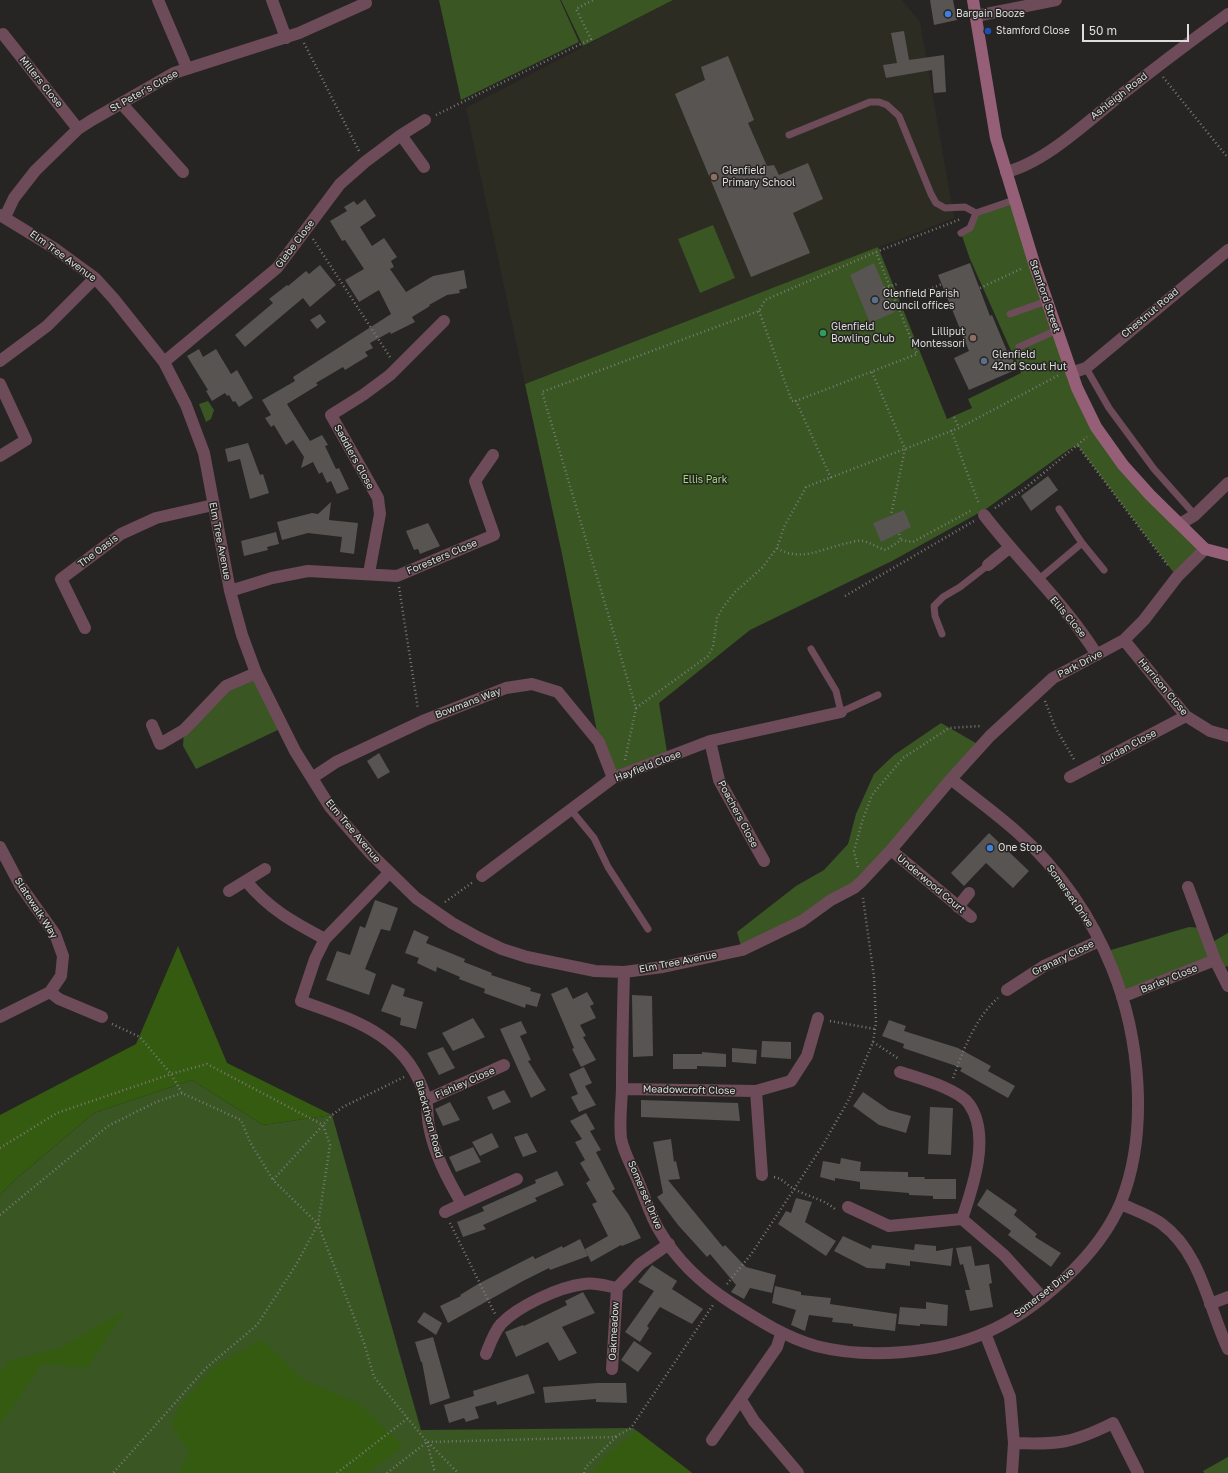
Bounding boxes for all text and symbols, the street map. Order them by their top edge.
place label: Bargain Booze [956,8,1025,20]
marker: Bargain Booze [943,9,953,19]
scale bar [1084,16,1191,42]
text: 50 m [1089,23,1117,38]
place label: Stamford Close [996,25,1070,37]
marker: Stamford Close [983,26,993,36]
street label: Millers Close [17,54,65,110]
street label: St Peter's Close [108,67,180,115]
street label: Ashleigh Road [1088,70,1150,122]
place label: Glenfield Primary School [722,165,795,188]
marker: Glenfield Primary School [709,172,719,182]
street label: Glebe Close [273,217,317,271]
street label: Elm Tree Avenue [27,228,99,284]
street label: Stamford Street [1027,258,1063,334]
street label: Chestnut Road [1119,286,1181,340]
place label: Glenfield Parish Council offices [883,288,959,312]
marker: Glenfield Parish Council offices [870,295,880,305]
place label: Glenfield Bowling Club [831,321,895,344]
place label: Lilliput Montessori [911,326,965,350]
marker: Glenfield Bowling Club [818,328,828,338]
marker: Lilliput Montessori [968,333,978,343]
place label: Glenfield 42nd Scout Hut [992,349,1067,372]
marker: Glenfield 42nd Scout Hut [979,356,989,366]
street label: Saddlers Close [331,423,377,491]
park label: Ellis Park [683,474,727,486]
street label: Elm Tree Avenue [207,501,233,581]
street label: The Oasis [76,532,120,570]
street label: Foresters Close [405,537,479,577]
street label: Ellis Close [1047,594,1089,640]
street label: Park Drive [1055,648,1105,680]
street label: Harrison Close [1136,656,1190,718]
street label: Bowmans Way [433,685,503,721]
street label: Jordan Close [1097,727,1159,767]
street label: Hayfield Close [613,748,683,784]
street label: Poachers Close [715,778,761,850]
street label: Elm Tree Avenue [323,797,383,865]
place label: One Stop [998,842,1042,854]
marker: One Stop [985,843,995,853]
street label: Underwood Court [895,852,967,916]
street label: Somerset Drive [1044,863,1096,929]
street label: Slatewalk Way [12,875,60,941]
street label: Granary Close [1030,938,1096,978]
street label: Elm Tree Avenue [638,949,718,975]
street label: Barley Close [1139,962,1199,996]
street label: Fishley Close [433,1065,497,1101]
street label: Blackthorn Road [413,1079,445,1159]
street label: Meadowcroft Close [643,1083,735,1097]
street label: Somerset Drive [625,1159,665,1231]
street label: Somerset Drive [1011,1266,1077,1320]
street label: Oakmeadow [606,1301,622,1361]

